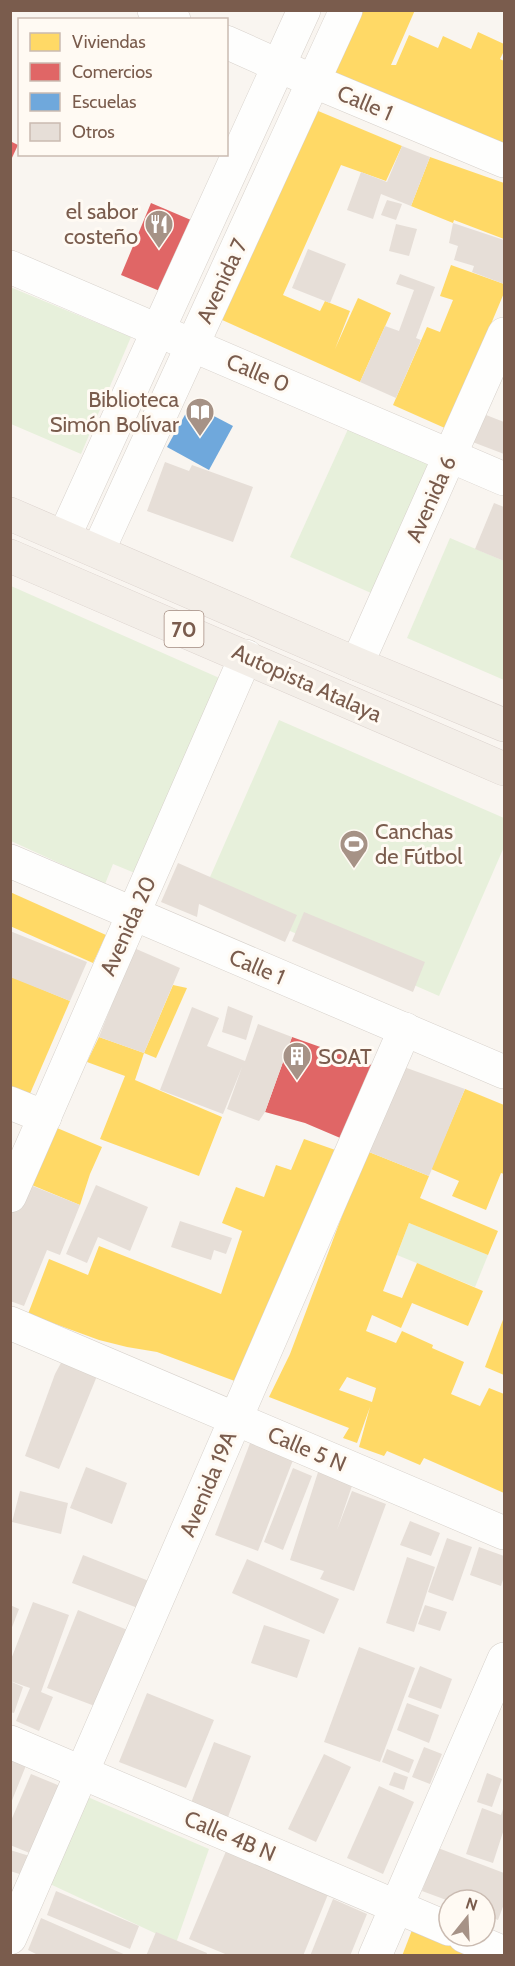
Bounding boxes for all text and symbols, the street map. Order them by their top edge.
legend [18,18,228,156]
text: Viviendas [72,31,146,53]
text: Comercios [72,61,153,83]
street label: Calle 1 [333,79,397,127]
text: Escuelas [72,91,137,113]
text: Otros [72,121,115,143]
place label: el sabor costeño [64,198,138,250]
restaurant icon: el sabor costeño [143,208,175,250]
street label: Avenida 7 [191,234,253,328]
street label: Calle 0 [222,348,294,398]
place label: Biblioteca Simón Bolívar [50,386,179,438]
library icon: Biblioteca Simón Bolívar [184,396,216,438]
street label: Avenida 6 [400,452,462,546]
road number: 70 [164,611,204,647]
street label: Autopista Atalaya [228,638,386,728]
place label: Canchas de Fútbol [375,818,463,870]
sports icon: Canchas de Fútbol [338,828,370,870]
street label: Avenida 20 [94,872,162,980]
street label: Calle 1 [225,943,289,991]
building icon: SOAT [281,1040,313,1082]
place label: SOAT [318,1043,372,1070]
street label: Calle 5 N [264,1420,350,1478]
street label: Avenida 19A [174,1427,242,1541]
street label: Calle 4B N [180,1805,280,1867]
north arrow [437,1888,497,1948]
text: N [463,1893,480,1915]

